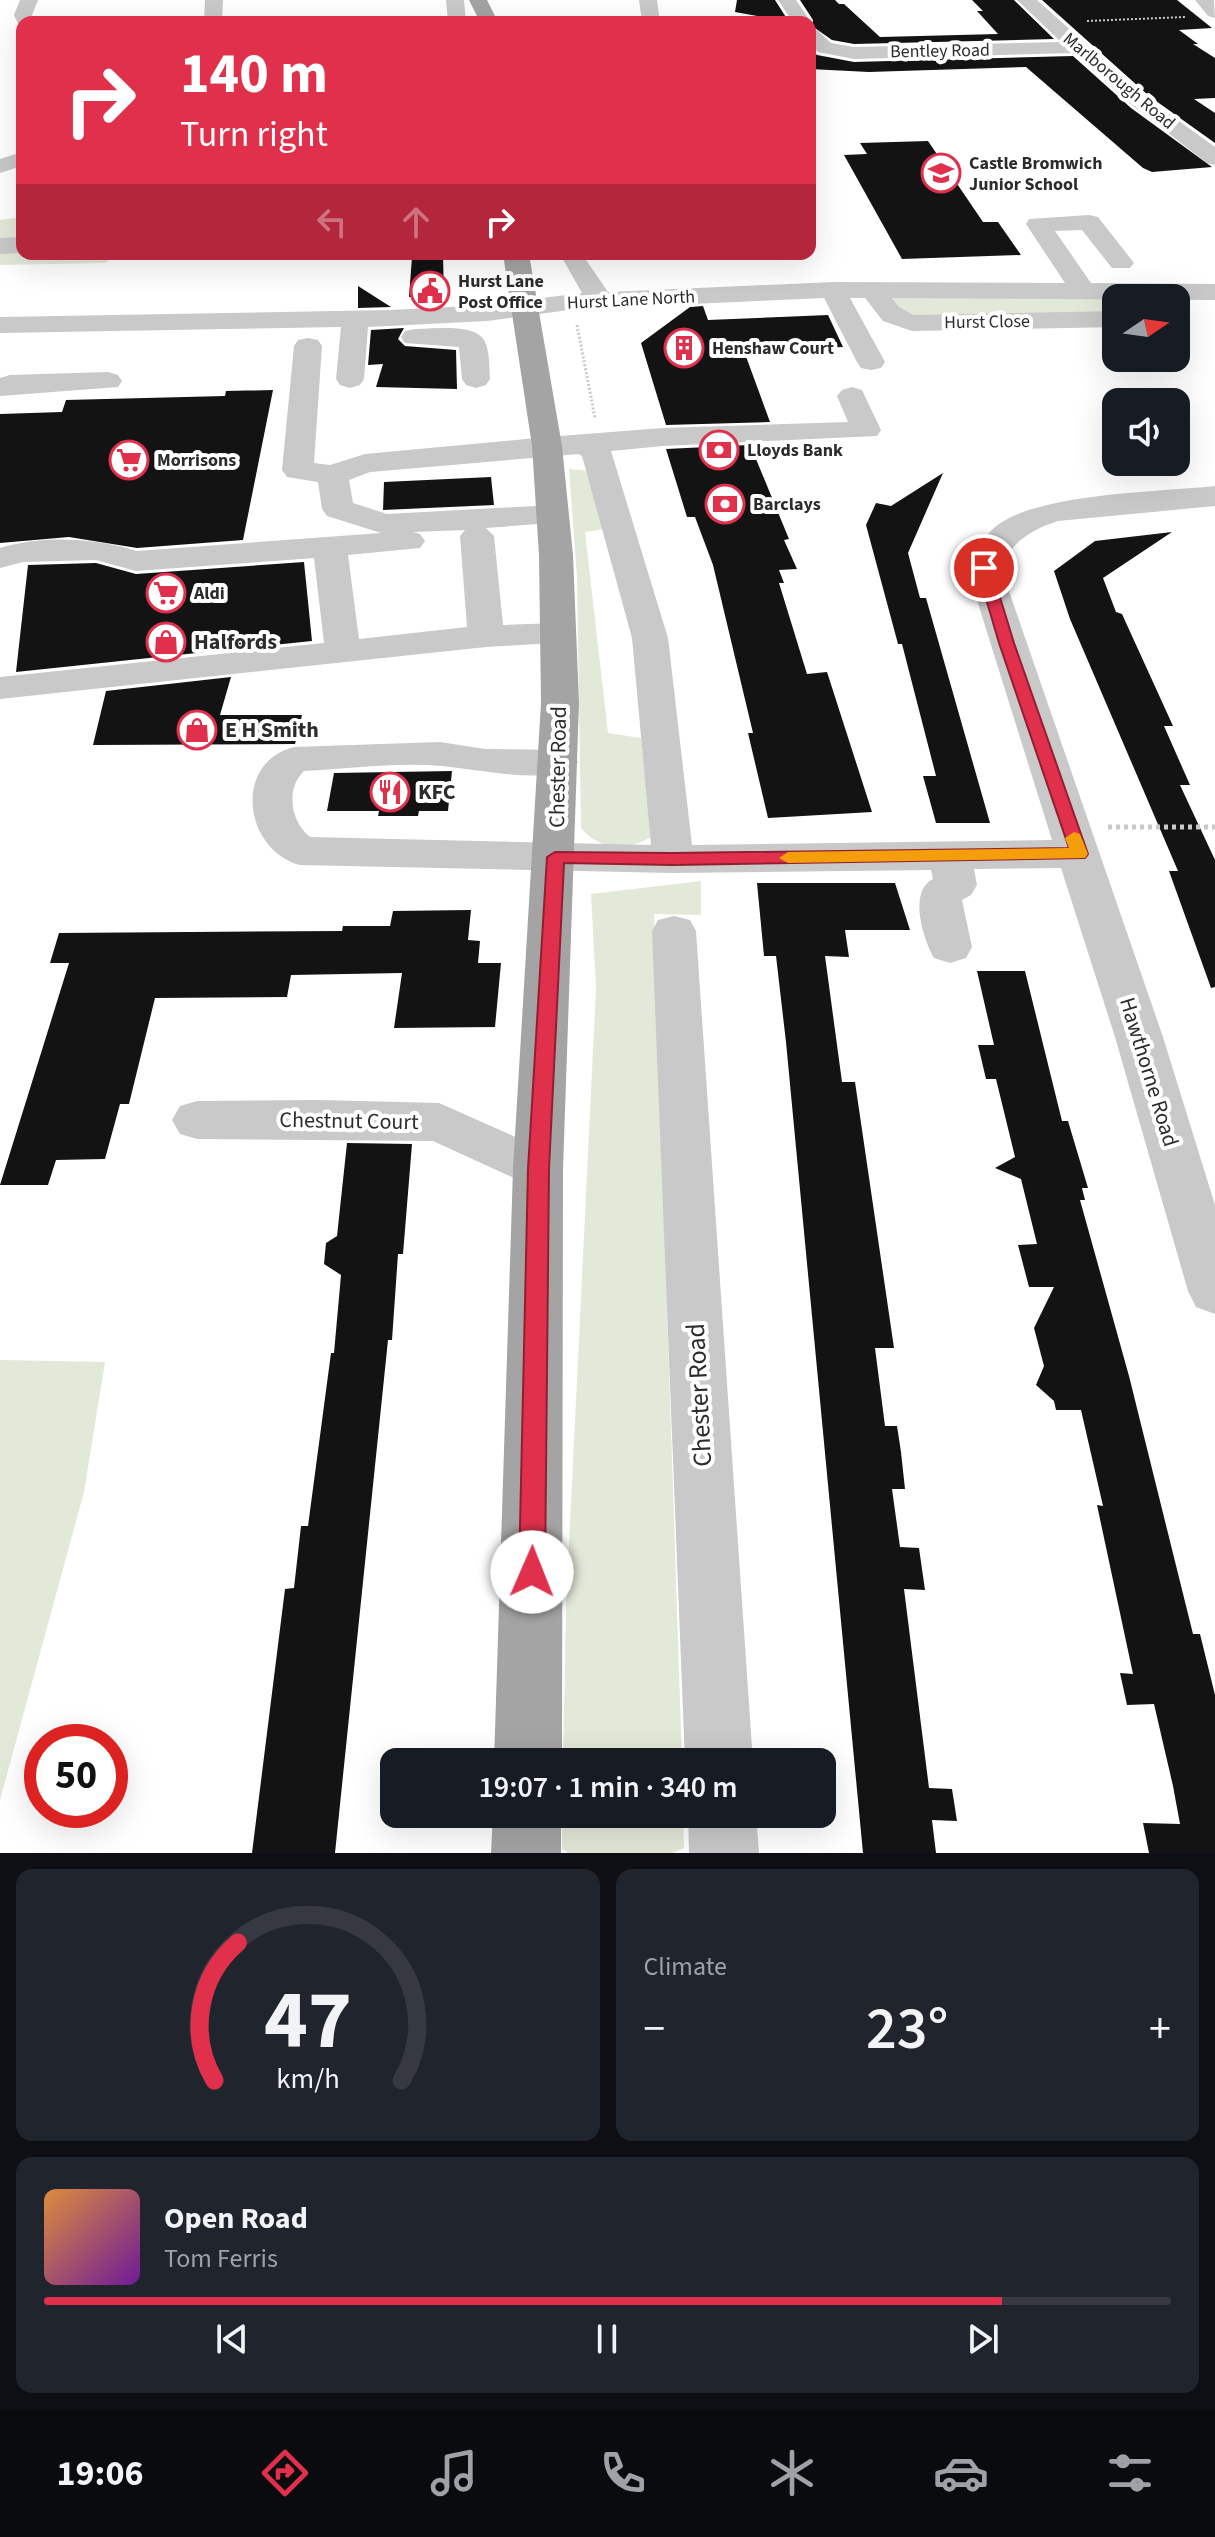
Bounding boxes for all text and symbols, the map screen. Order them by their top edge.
street label: Marlborough Road [1058,27,1180,135]
text: 140 m [180,35,328,114]
street label: Bentley Road [890,38,990,64]
icon: right [48,48,152,152]
text: Turn right [180,109,328,160]
place label: Castle Bromwich Junior School [969,151,1102,197]
school or university icon: Castle Bromwich Junior School [920,152,962,194]
icon: left [310,200,354,244]
icon: ahead [394,200,438,244]
icon: right [478,200,522,244]
place label: Hurst Lane Post Office [458,269,544,315]
public building icon: Hurst Lane Post Office [409,270,451,312]
street label: Hurst Lane North [566,284,696,316]
north arrow [1102,284,1190,372]
map controls [1102,284,1190,476]
street label: Hurst Close [944,309,1030,335]
building icon: Henshaw Court [663,327,705,369]
place label: Henshaw Court [712,336,834,361]
button: sound [1102,388,1190,476]
bank icon: Lloyds Bank [698,429,740,471]
place label: Lloyds Bank [747,438,843,463]
supermarket icon: Morrisons [108,439,150,481]
place label: Morrisons [157,448,236,473]
bank icon: Barclays [704,483,746,525]
place label: Barclays [753,492,821,517]
pin [950,534,1018,602]
icon: arrive [962,546,1006,590]
supermarket icon: Aldi [145,572,187,614]
place label: Aldi [193,581,225,606]
shop icon: Halfords [145,621,187,663]
place label: Halfords [194,626,277,658]
street label: Chester Road [541,706,575,828]
shop icon: E H Smith [176,709,218,751]
place label: E H Smith [225,714,319,746]
restaurant icon: KFC [369,771,411,813]
place label: KFC [418,776,456,808]
street label: Hawthorne Road [1111,993,1187,1151]
street label: Chestnut Court [279,1104,419,1138]
street label: Chester Road [677,1322,721,1468]
position arrow [490,1530,574,1614]
speed limit sign: 50 [24,1724,128,1828]
text: 19:07 · 1 min · 340 m [478,1766,738,1809]
text: Climate [644,1948,727,1985]
text: 47 [264,1962,352,2080]
text: 23° [866,1987,948,2072]
text: − [644,1998,665,2061]
text: + [1149,1998,1171,2061]
text: km/h [276,2059,339,2099]
text: Open Road [164,2197,308,2240]
text: Tom Ferris [164,2240,278,2277]
icon: previous [210,2317,254,2361]
icon: pause [585,2317,629,2361]
icon: next [961,2317,1005,2361]
icon: directions [257,2445,313,2501]
icon: music [426,2445,482,2501]
icon: phone [595,2445,651,2501]
icon: climate [764,2445,820,2501]
icon: car [933,2445,989,2501]
icon: filters [1102,2445,1158,2501]
text: 19:06 [57,2448,143,2499]

